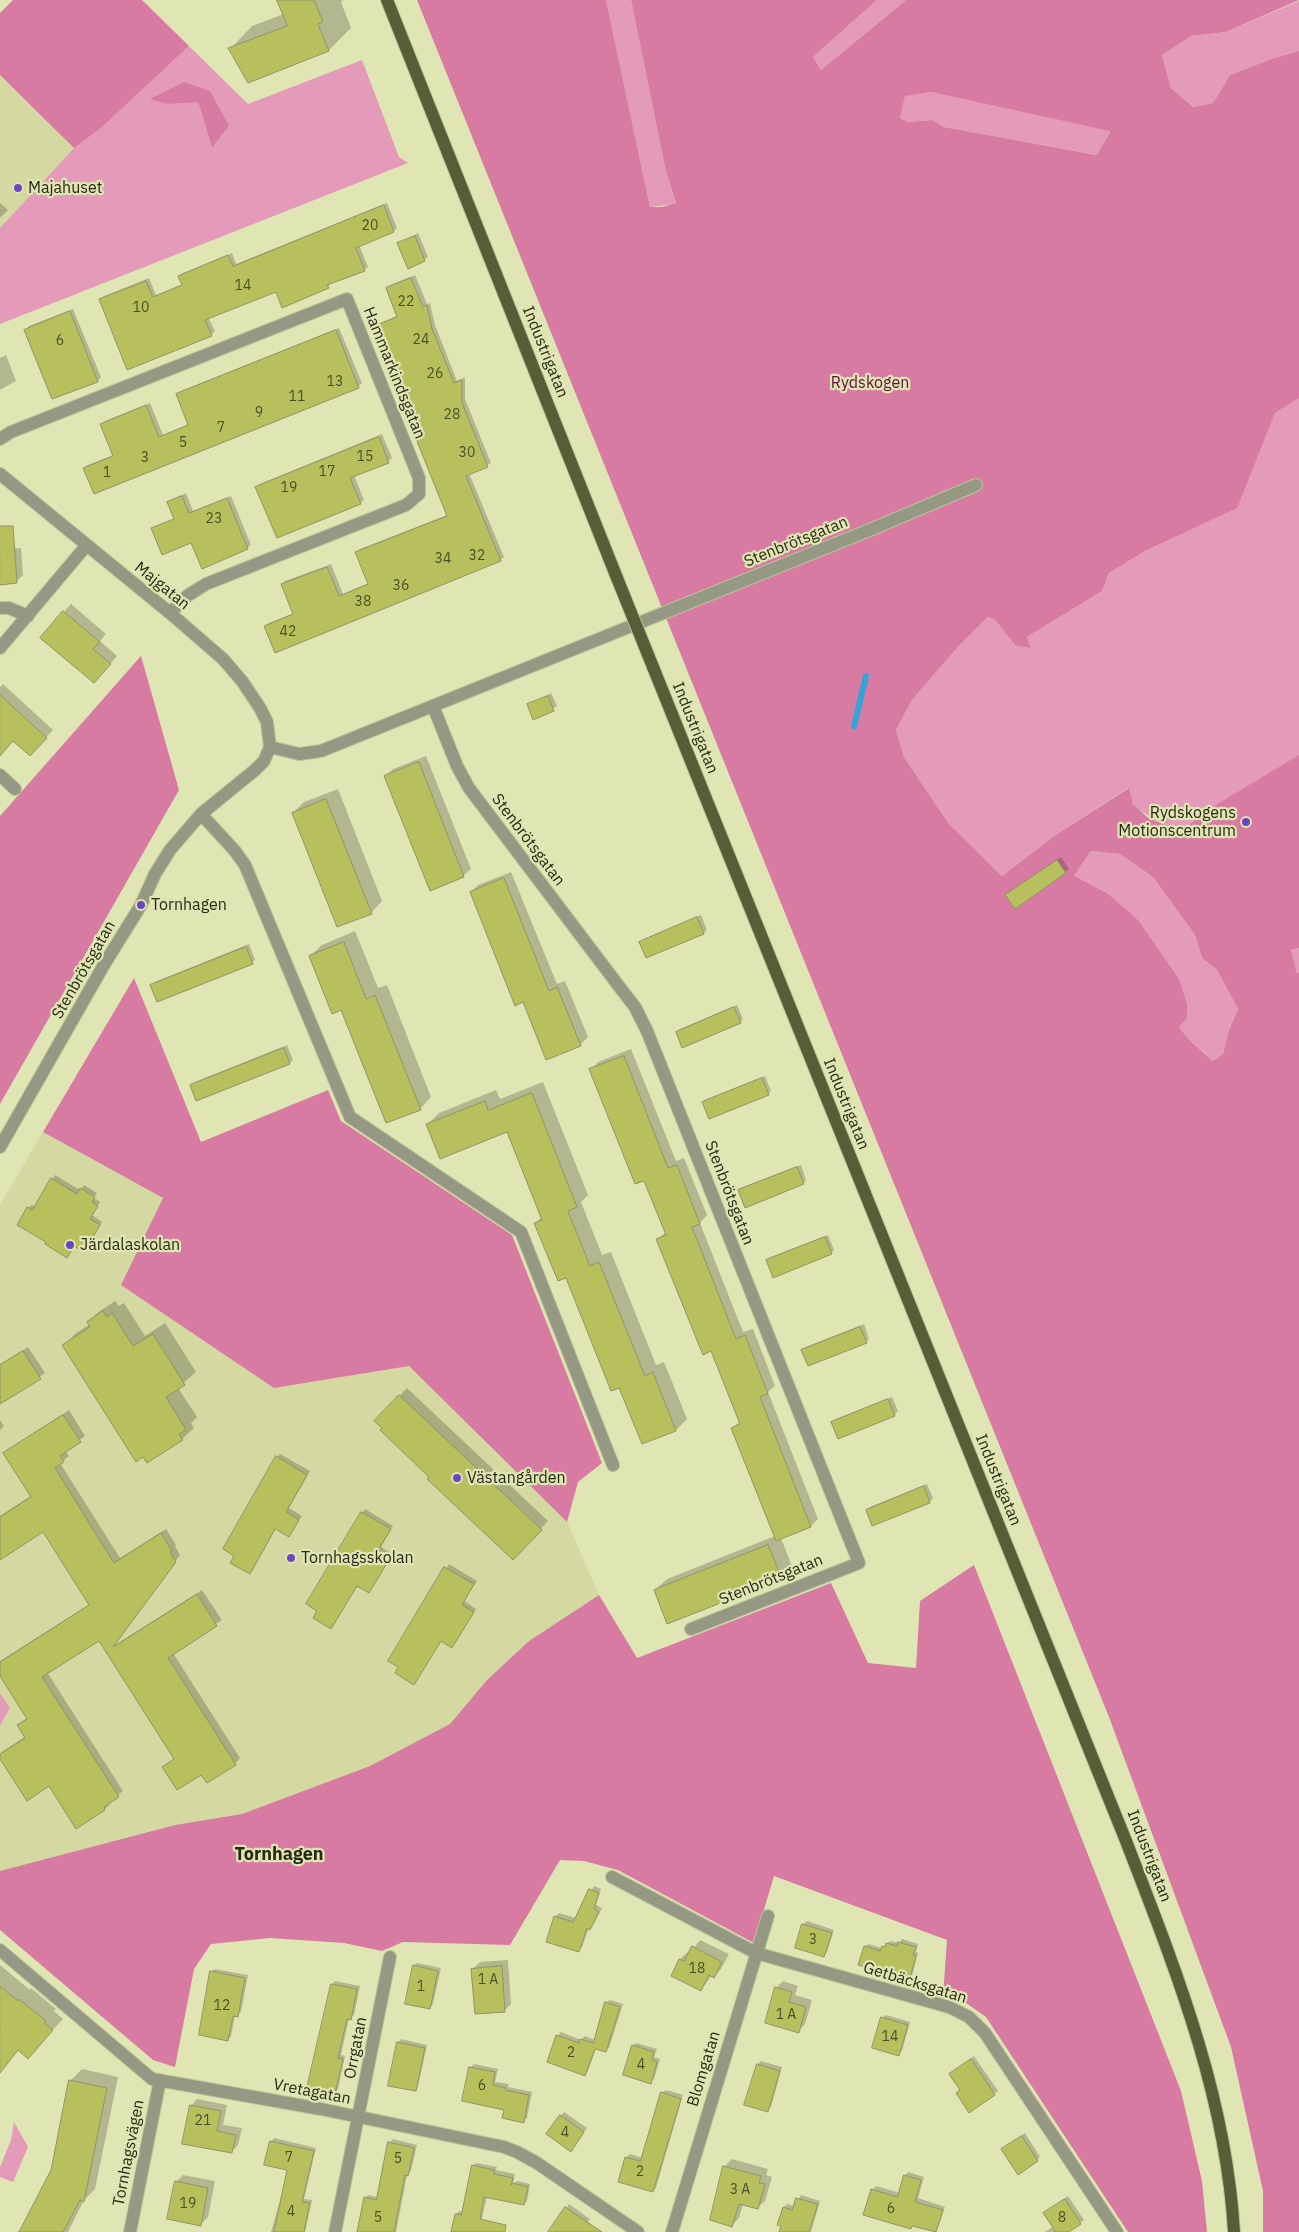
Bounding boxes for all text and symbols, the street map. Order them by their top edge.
place label: Majahuset [28,178,102,198]
marker: Majahuset [12,182,24,194]
house number: 20 [362,218,378,234]
house number: 14 [235,278,251,294]
house number: 22 [398,294,414,310]
house number: 10 [133,300,149,316]
street label: Industrigatan [518,303,572,401]
street label: Hammarkindsgatan [359,304,429,442]
house number: 24 [413,332,429,348]
house number: 6 [56,333,64,349]
house number: 26 [427,366,443,382]
park label: Rydskogen [831,373,909,393]
house number: 13 [327,374,343,390]
house number: 11 [289,389,305,405]
house number: 9 [255,405,263,421]
house number: 28 [444,407,460,423]
house number: 7 [217,420,225,436]
house number: 5 [179,435,187,451]
house number: 30 [459,445,475,461]
house number: 15 [357,449,373,465]
house number: 3 [141,450,149,466]
house number: 17 [319,464,335,480]
house number: 1 [103,465,111,481]
house number: 19 [281,480,297,496]
house number: 23 [206,511,222,527]
street label: Stenbrötsgatan [741,512,851,572]
house number: 32 [469,548,485,564]
house number: 34 [435,551,451,567]
street label: Majgatan [130,558,194,614]
house number: 36 [393,578,409,594]
house number: 38 [355,594,371,610]
house number: 42 [280,624,296,640]
street label: Industrigatan [668,679,722,777]
street label: Stenbrötsgatan [487,790,569,890]
place label: Rydskogens Motionscentrum [1118,803,1236,841]
marker: Rydskogens Motionscentrum [1240,816,1252,828]
place label: Tornhagen [151,895,227,915]
marker: Tornhagen [135,899,147,911]
street label: Stenbrötsgatan [48,917,120,1023]
street label: Industrigatan [819,1055,873,1153]
street label: Stenbrötsgatan [700,1138,758,1248]
place label: Järdalaskolan [80,1235,180,1255]
marker: Järdalaskolan [64,1239,76,1251]
street label: Industrigatan [971,1431,1025,1529]
place label: Västangården [467,1468,566,1488]
marker: Västangården [451,1472,463,1484]
place label: Tornhagsskolan [301,1548,414,1568]
street label: Stenbrötsgatan [716,1550,826,1610]
marker: Tornhagsskolan [285,1552,297,1564]
street label: Industrigatan [1123,1807,1175,1905]
district label: Tornhagen [234,1844,324,1866]
house number: 3 [809,1932,817,1948]
street label: Getbäcksgatan [861,1958,969,2008]
house number: 18 [689,1961,705,1977]
house number: 1 A [478,1972,498,1988]
house number: 1 [417,1979,425,1995]
house number: 12 [214,1998,230,2014]
house number: 1 A [776,2007,796,2023]
street label: Orrgatan [341,2015,371,2081]
street label: Blomgatan [683,2029,725,2109]
house number: 14 [882,2029,898,2045]
house number: 2 [567,2045,575,2061]
house number: 4 [637,2057,645,2073]
street label: Vretagatan [272,2075,352,2109]
house number: 6 [478,2078,486,2094]
street label: Tornhagsvägen [109,2098,149,2208]
house number: 21 [195,2113,211,2129]
house number: 4 [561,2125,569,2141]
house number: 7 [285,2150,293,2166]
house number: 5 [394,2151,402,2167]
house number: 2 [636,2164,644,2180]
house number: 3 A [730,2182,750,2198]
house number: 19 [180,2196,196,2212]
house number: 6 [887,2201,895,2217]
house number: 4 [287,2204,295,2220]
house number: 5 [374,2210,382,2226]
house number: 8 [1058,2210,1066,2226]

